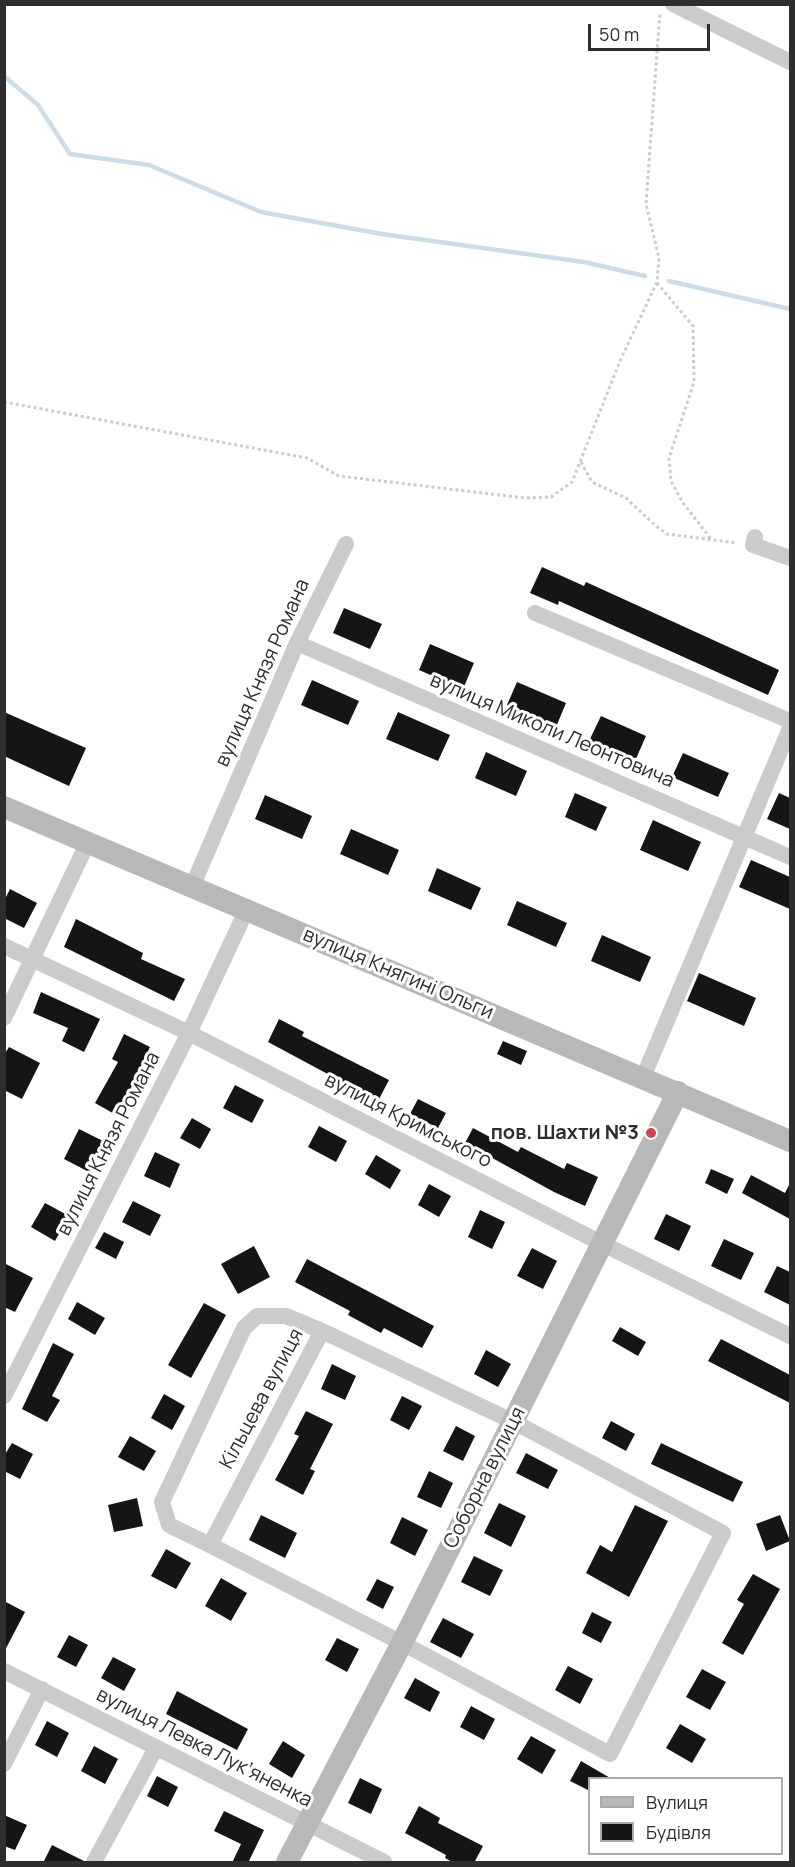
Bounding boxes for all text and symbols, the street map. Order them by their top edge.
scale bar [591,12,712,50]
text: 50 m [599,22,639,46]
street label: вулиця Князя Романа [211,575,315,771]
street label: вулиця Миколи Леонтовича [426,669,678,793]
street label: вулиця Княгині Ольги [299,923,497,1025]
street label: вулиця Князя Романа [52,1048,166,1240]
street label: вулиця Кримського [320,1068,496,1174]
place label: пов. Шахти №3 [491,1121,639,1145]
marker: пов. Шахти №3 [644,1126,658,1140]
street label: Кільцева вулиця [215,1325,309,1473]
street label: Соборна вулиця [439,1403,531,1553]
street label: вулиця Левка Лукʼяненка [92,1683,316,1813]
legend [588,1777,783,1855]
text: Вулиця [646,1790,708,1814]
text: Будівля [646,1820,711,1844]

